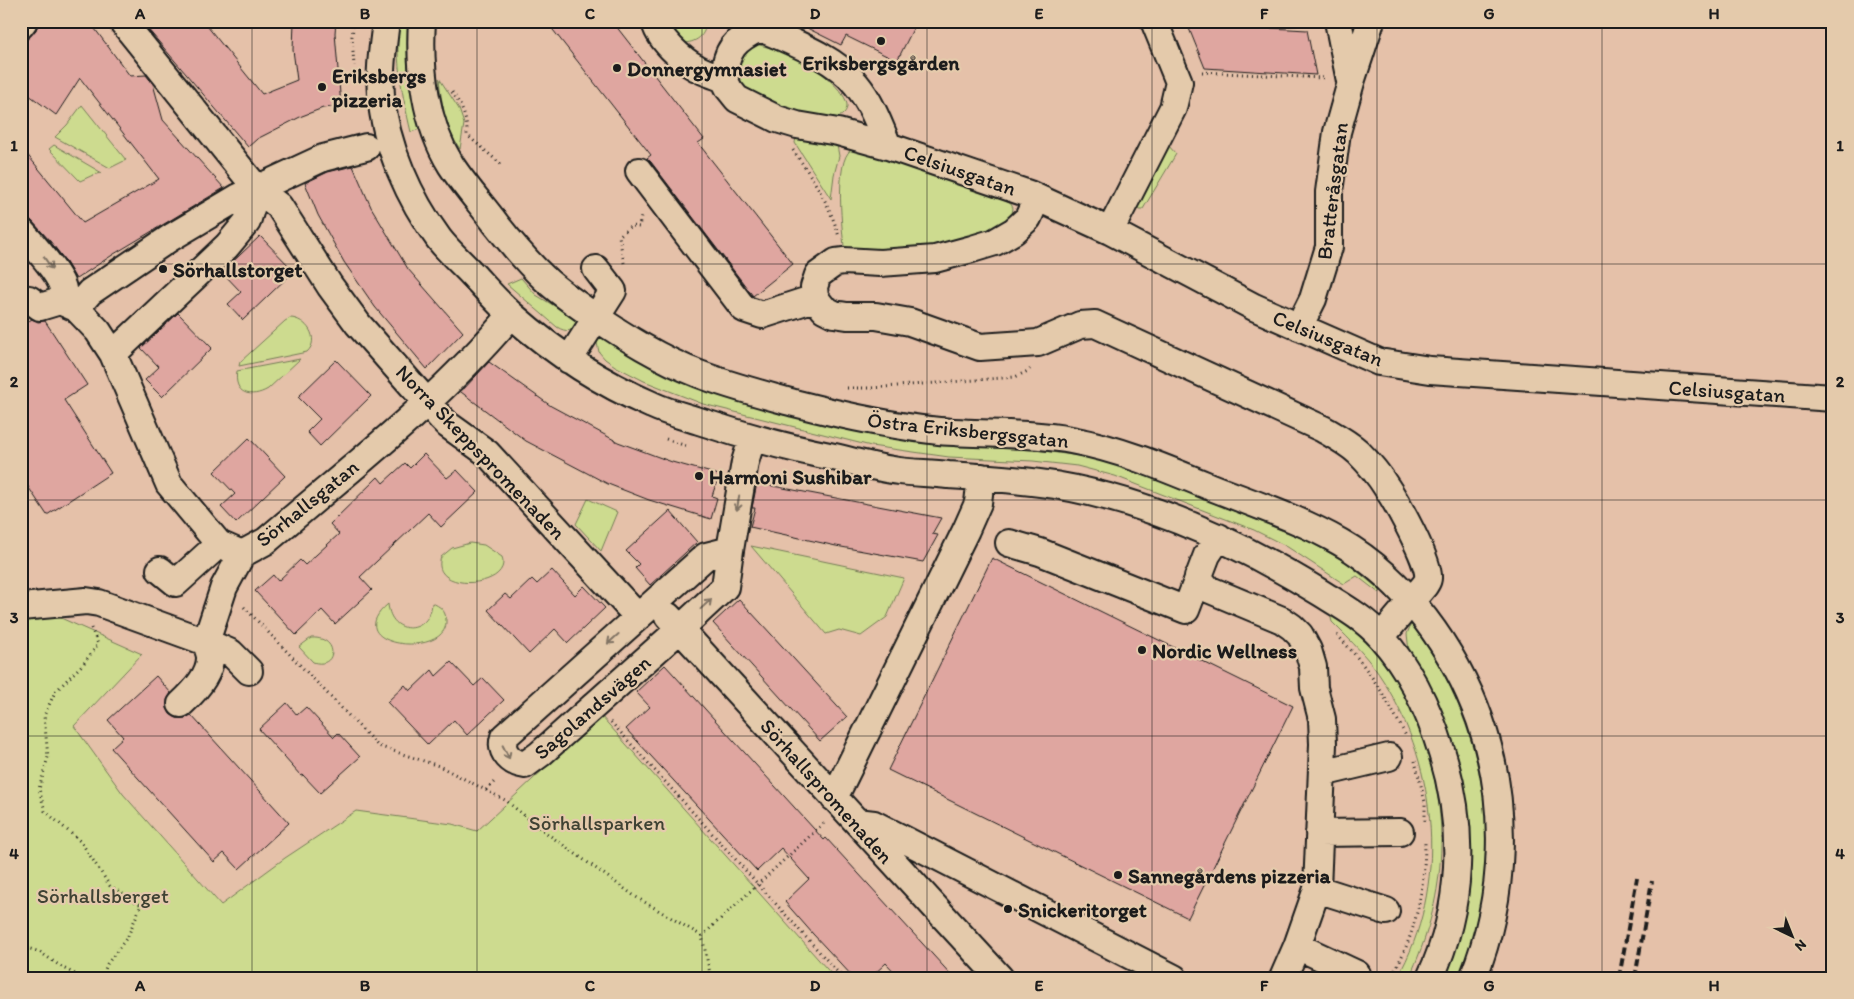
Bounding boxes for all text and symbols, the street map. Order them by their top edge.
text: A [134,4,146,23]
text: B [360,4,371,23]
text: C [585,4,596,23]
text: D [810,4,821,23]
text: E [1035,4,1044,23]
text: F [1260,4,1269,23]
text: G [1483,4,1495,23]
text: H [1708,4,1720,23]
marker: Eriksbergsgården [875,35,887,47]
place label: Eriksbergsgården [803,50,960,76]
place label: Donnergymnasiet [627,56,787,82]
marker: Donnergymnasiet [611,62,623,74]
place label: Eriksbergs pizzeria [331,63,426,113]
marker: Eriksbergs pizzeria [316,81,328,93]
street label: Bratteråsgatan [1311,121,1353,261]
text: 1 [10,136,18,155]
text: 1 [1836,136,1844,155]
street label: Celsiusgatan [901,139,1020,201]
one-way arrow [43,256,53,270]
place label: Sörhallstorget [173,257,302,283]
marker: Sörhallstorget [157,263,169,275]
street label: Celsiusgatan [1269,304,1387,372]
street label: Norra Skeppspromenaden [391,359,571,545]
text: 2 [10,372,19,391]
text: 2 [1836,372,1845,391]
street label: Celsiusgatan [1668,374,1786,408]
street label: Östra Eriksbergsgatan [866,407,1070,453]
street label: Sörhallsgatan [251,454,363,552]
place label: Harmoni Sushibar [709,464,872,489]
marker: Harmoni Sushibar [693,470,705,482]
one-way arrow [733,495,743,511]
one-way arrow [700,598,713,610]
text: 3 [10,608,19,627]
text: 3 [1836,608,1845,627]
one-way arrow [606,633,619,645]
place label: Nordic Wellness [1152,638,1297,663]
marker: Nordic Wellness [1136,644,1148,656]
street label: Sagolandsvägen [529,649,655,765]
street label: Sörhallspromenaden [755,713,899,869]
one-way arrow [501,744,511,759]
park label: Sörhallsparken [529,810,665,835]
text: 4 [9,844,19,863]
text: 4 [1835,844,1845,863]
place label: Sannegårdens pizzeria [1128,863,1332,889]
marker: Sannegårdens pizzeria [1112,869,1124,881]
park label: Sörhallsberget [37,883,169,908]
place label: Snickeritorget [1018,897,1147,923]
marker: Snickeritorget [1002,903,1014,915]
north arrow [1766,912,1816,962]
text: N [1791,936,1810,955]
text: A [134,976,146,995]
text: B [360,976,371,995]
text: C [585,976,596,995]
text: D [810,976,821,995]
text: E [1035,976,1044,995]
text: F [1260,976,1269,995]
text: G [1483,976,1495,995]
text: H [1708,976,1720,995]

